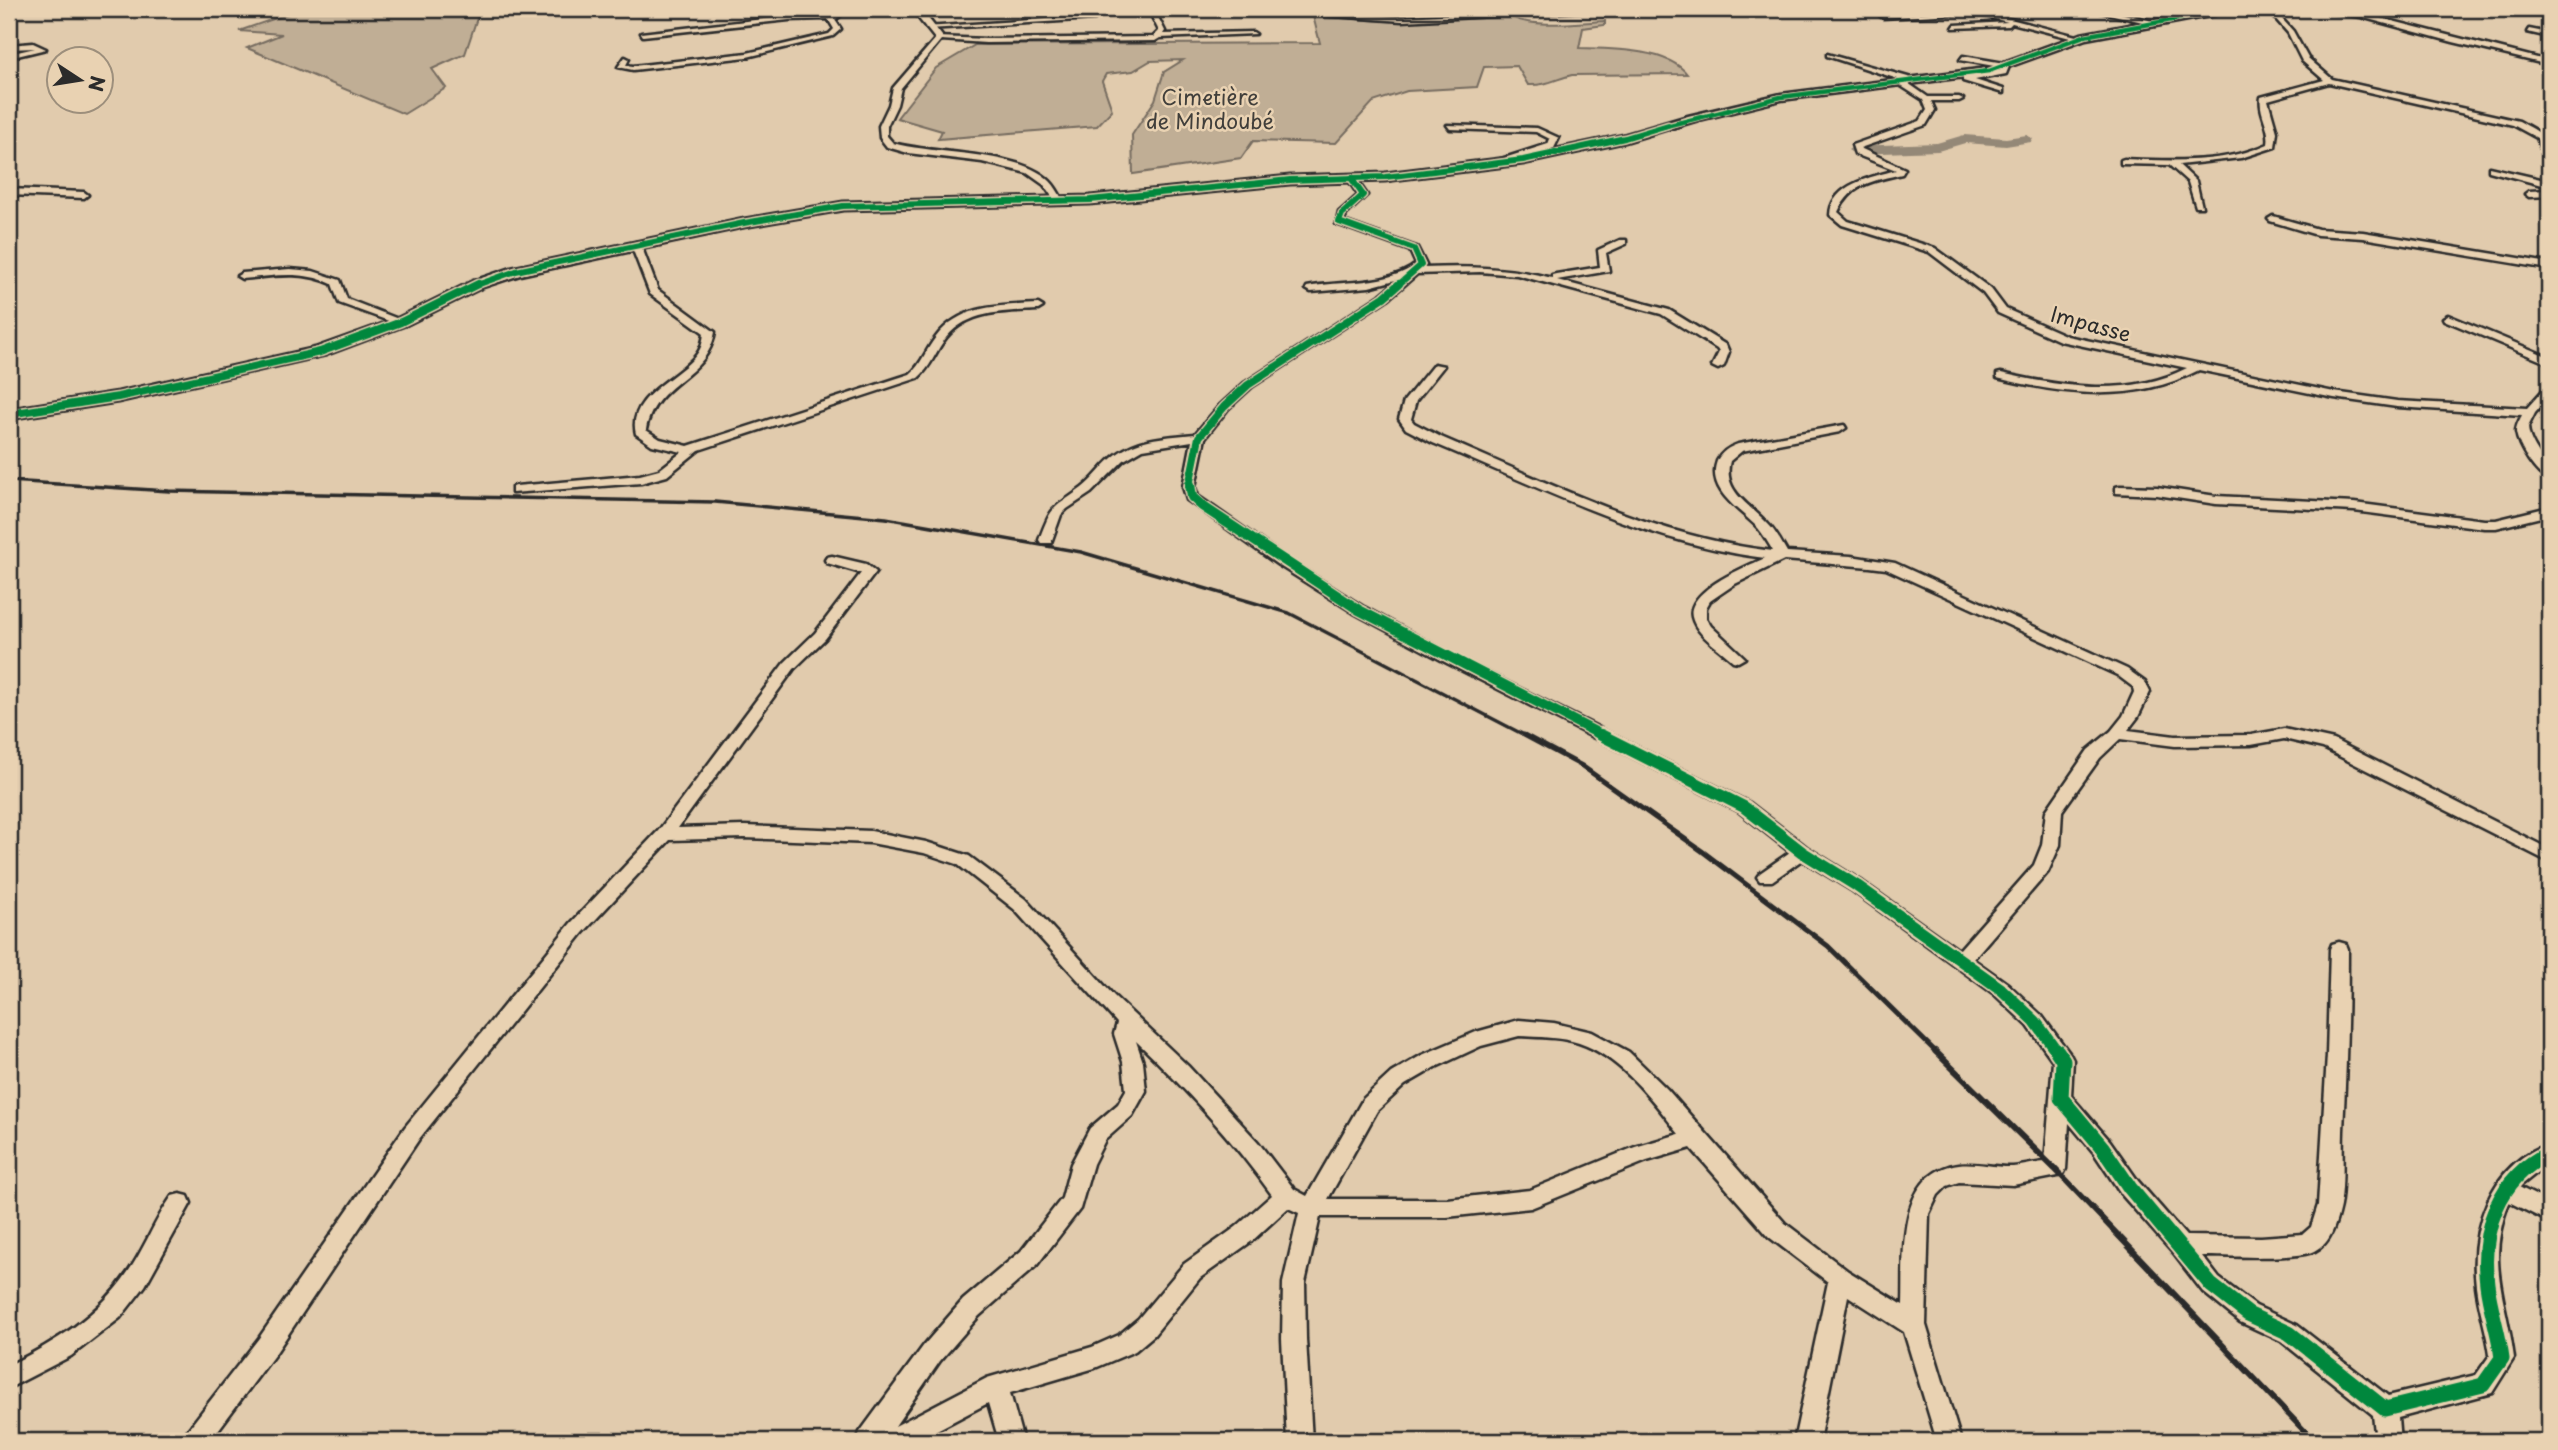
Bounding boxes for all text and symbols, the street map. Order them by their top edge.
north arrow [46,46,116,116]
text: N [82,73,113,94]
park label: Cimetière de Mindoubé [1146,80,1274,136]
street label: Impasse [2047,297,2135,349]

